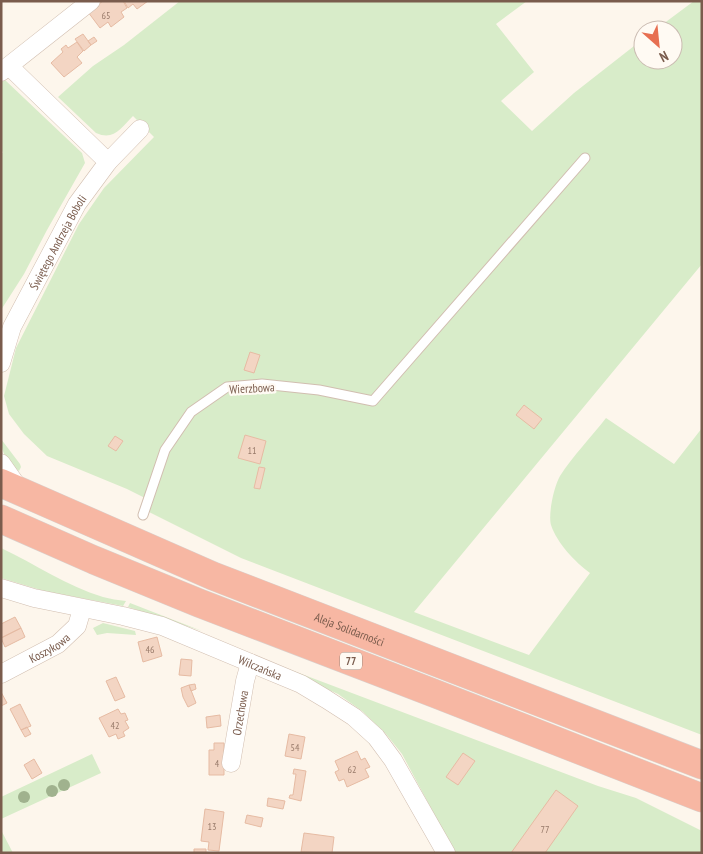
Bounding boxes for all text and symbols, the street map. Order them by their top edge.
house number: 65 [102,9,111,22]
north arrow [633,20,683,70]
text: N [656,47,671,66]
street label: Świętego Andrzeja Boboli [26,191,89,292]
street label: Wierzbowa [229,379,275,397]
house number: 11 [248,444,257,457]
street label: Aleja Solidarności [312,609,387,649]
street label: Koszykowa [26,629,73,666]
house number: 46 [146,643,155,656]
street label: WiIczańska [236,651,284,683]
road number: 77 [340,652,362,669]
street label: Orzechowa [228,689,251,736]
house number: 42 [111,719,120,732]
house number: 54 [291,741,300,754]
house number: 4 [215,757,220,770]
house number: 62 [348,763,357,776]
house number: 13 [208,820,217,833]
house number: 77 [541,823,550,836]

